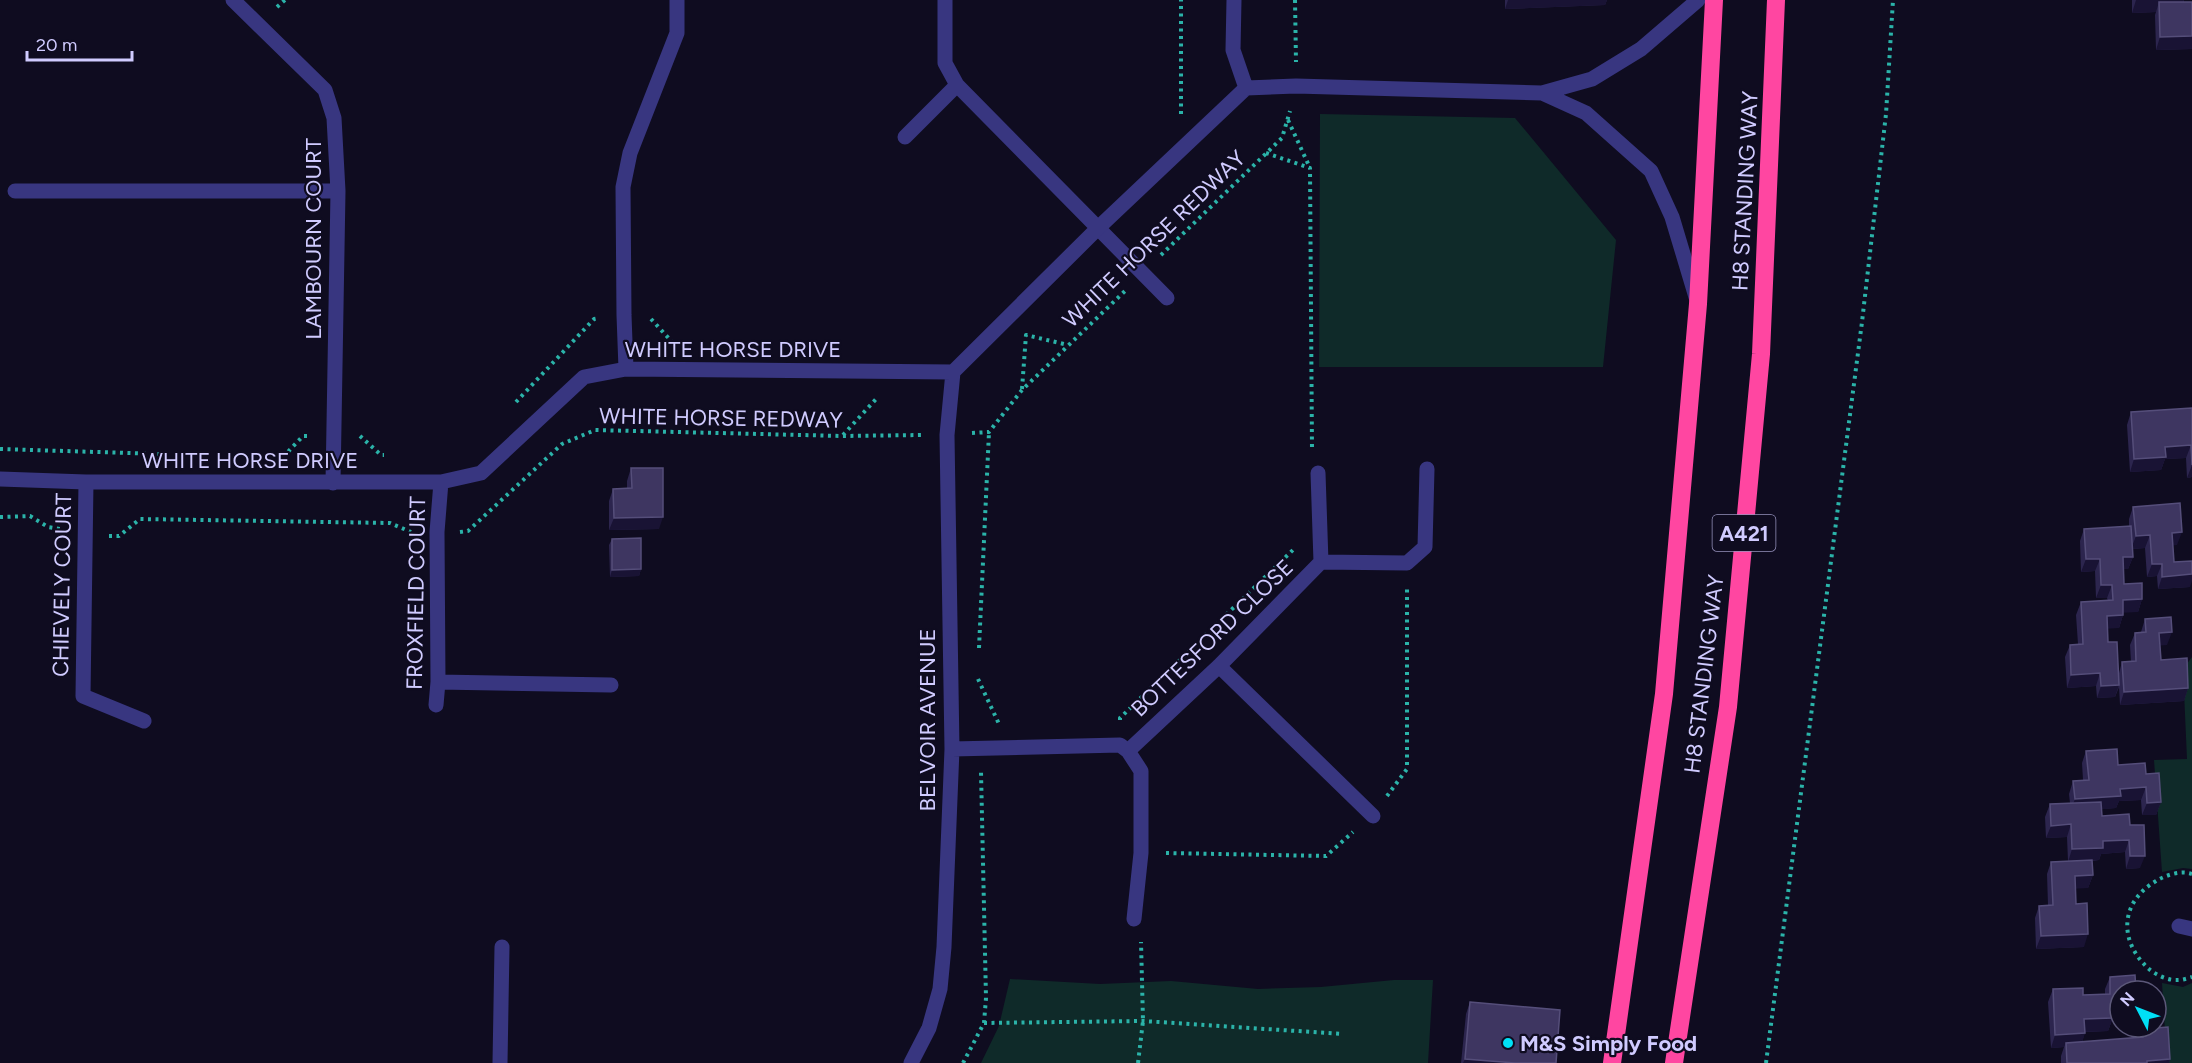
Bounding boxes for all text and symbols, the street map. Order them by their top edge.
scale bar [27,24,132,62]
text: 20 m [36,34,77,56]
street label: H8 STANDING WAY [1726,90,1764,292]
street label: LAMBOURN COURT [300,138,327,340]
street label: WHITE HORSE REDWAY [1057,144,1252,333]
street label: WHITE HORSE DRIVE [625,336,841,363]
street label: WHITE HORSE REDWAY [599,402,844,434]
street label: WHITE HORSE DRIVE [142,447,358,474]
street label: CHIEVELY COURT [47,493,77,677]
street label: FROXFIELD COURT [401,496,431,690]
road number: A421 [1712,515,1776,551]
street label: BOTTESFORD CLOSE [1125,554,1299,722]
street label: H8 STANDING WAY [1678,572,1730,775]
street label: BELVOIR AVENUE [914,628,941,812]
north arrow [2108,979,2168,1039]
text: N [2116,988,2138,1010]
place label: M&S Simply Food [1520,1030,1697,1057]
marker: M&S Simply Food [1501,1036,1515,1050]

